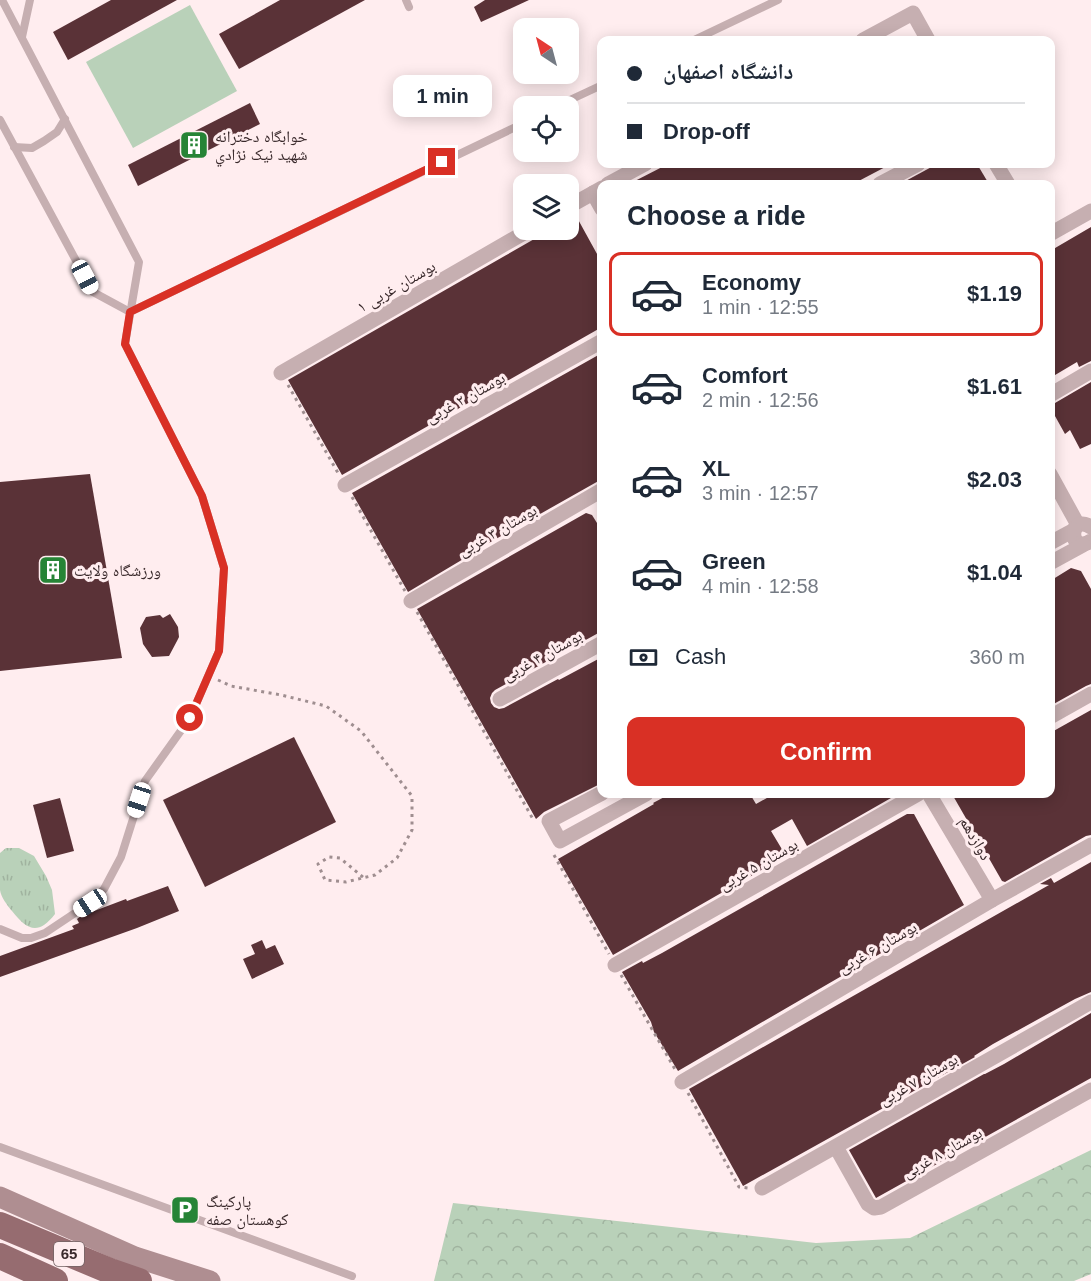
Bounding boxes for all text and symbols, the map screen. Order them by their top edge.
north arrow [513,18,579,84]
map controls [513,18,579,240]
text: دانشگاه اصفهان [663,59,793,84]
callout: 1 min [392,75,492,117]
text: 1 min [416,85,469,107]
button: locate [513,96,579,162]
text: Drop-off [663,119,750,144]
place label: خوابگاه دخترانه شهيد نيک نژادي [215,128,308,167]
building icon: خوابگاه دخترانه شهيد نيک نژادي [178,129,210,161]
route end [428,148,455,175]
button: layers [513,174,579,240]
text: Choose a ride [627,201,806,231]
car [69,257,101,297]
street label: بوستان غربی ۱ [354,257,439,317]
icon: car [630,267,684,321]
text: Economy [702,270,801,295]
text: $1.19 [967,281,1022,306]
text: 1 min · 12:55 [702,296,819,318]
icon: car [630,360,684,414]
text: Comfort [702,363,788,388]
street label: بوستان ۲ غربی [423,369,509,428]
text: $1.61 [967,374,1022,399]
text: 2 min · 12:56 [702,389,819,411]
icon: car [630,453,684,507]
text: XL [702,456,730,481]
text: $2.03 [967,467,1022,492]
text: 3 min · 12:57 [702,482,819,504]
street label: بوستان ۳ غربی [455,501,540,561]
icon: car [630,546,684,600]
text: Green [702,549,766,574]
building icon: ورزشگاه ولایت [37,554,69,586]
text: $1.04 [967,560,1022,585]
place label: ورزشگاه ولایت [74,562,161,580]
text: 4 min · 12:58 [702,575,819,597]
street label: بوستان ۴ غربی [500,627,586,686]
icon: cash [627,641,660,674]
text: Cash [675,644,726,669]
text: 360 m [969,646,1025,668]
route start [176,704,203,731]
button: Confirm [627,717,1025,786]
car [125,780,153,820]
street label: دوازدهم [955,814,995,864]
street label: بوستان ۵ غربی [716,835,801,895]
car [70,886,110,920]
street label: بوستان ۶ غربی [835,918,920,978]
street label: بوستان ۷ غربی [876,1050,961,1110]
street label: بوستان ۸ غربی [900,1124,986,1183]
place label: پارکینگ کوهستان صفه [206,1193,289,1230]
parking icon: پارکینگ کوهستان صفه [169,1194,201,1226]
road number: 65 [54,1242,84,1266]

